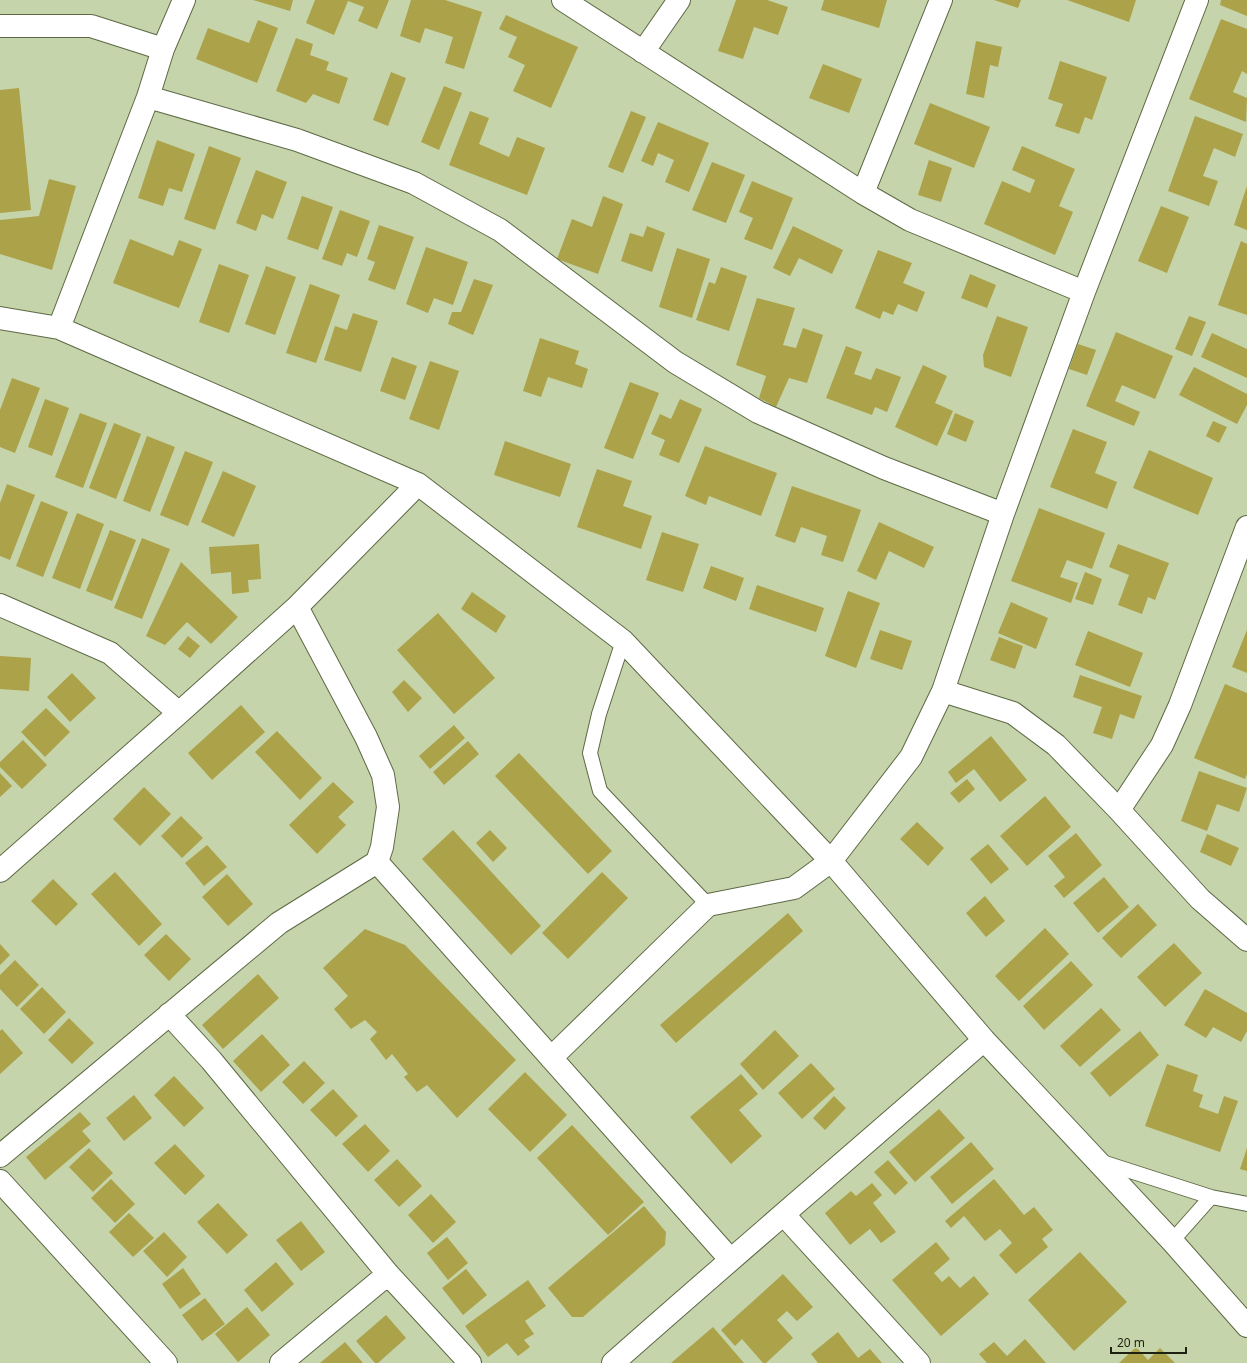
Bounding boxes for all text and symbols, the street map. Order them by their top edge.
scale bar [1111,1329,1186,1355]
text: 20 m [1117,1334,1145,1351]

